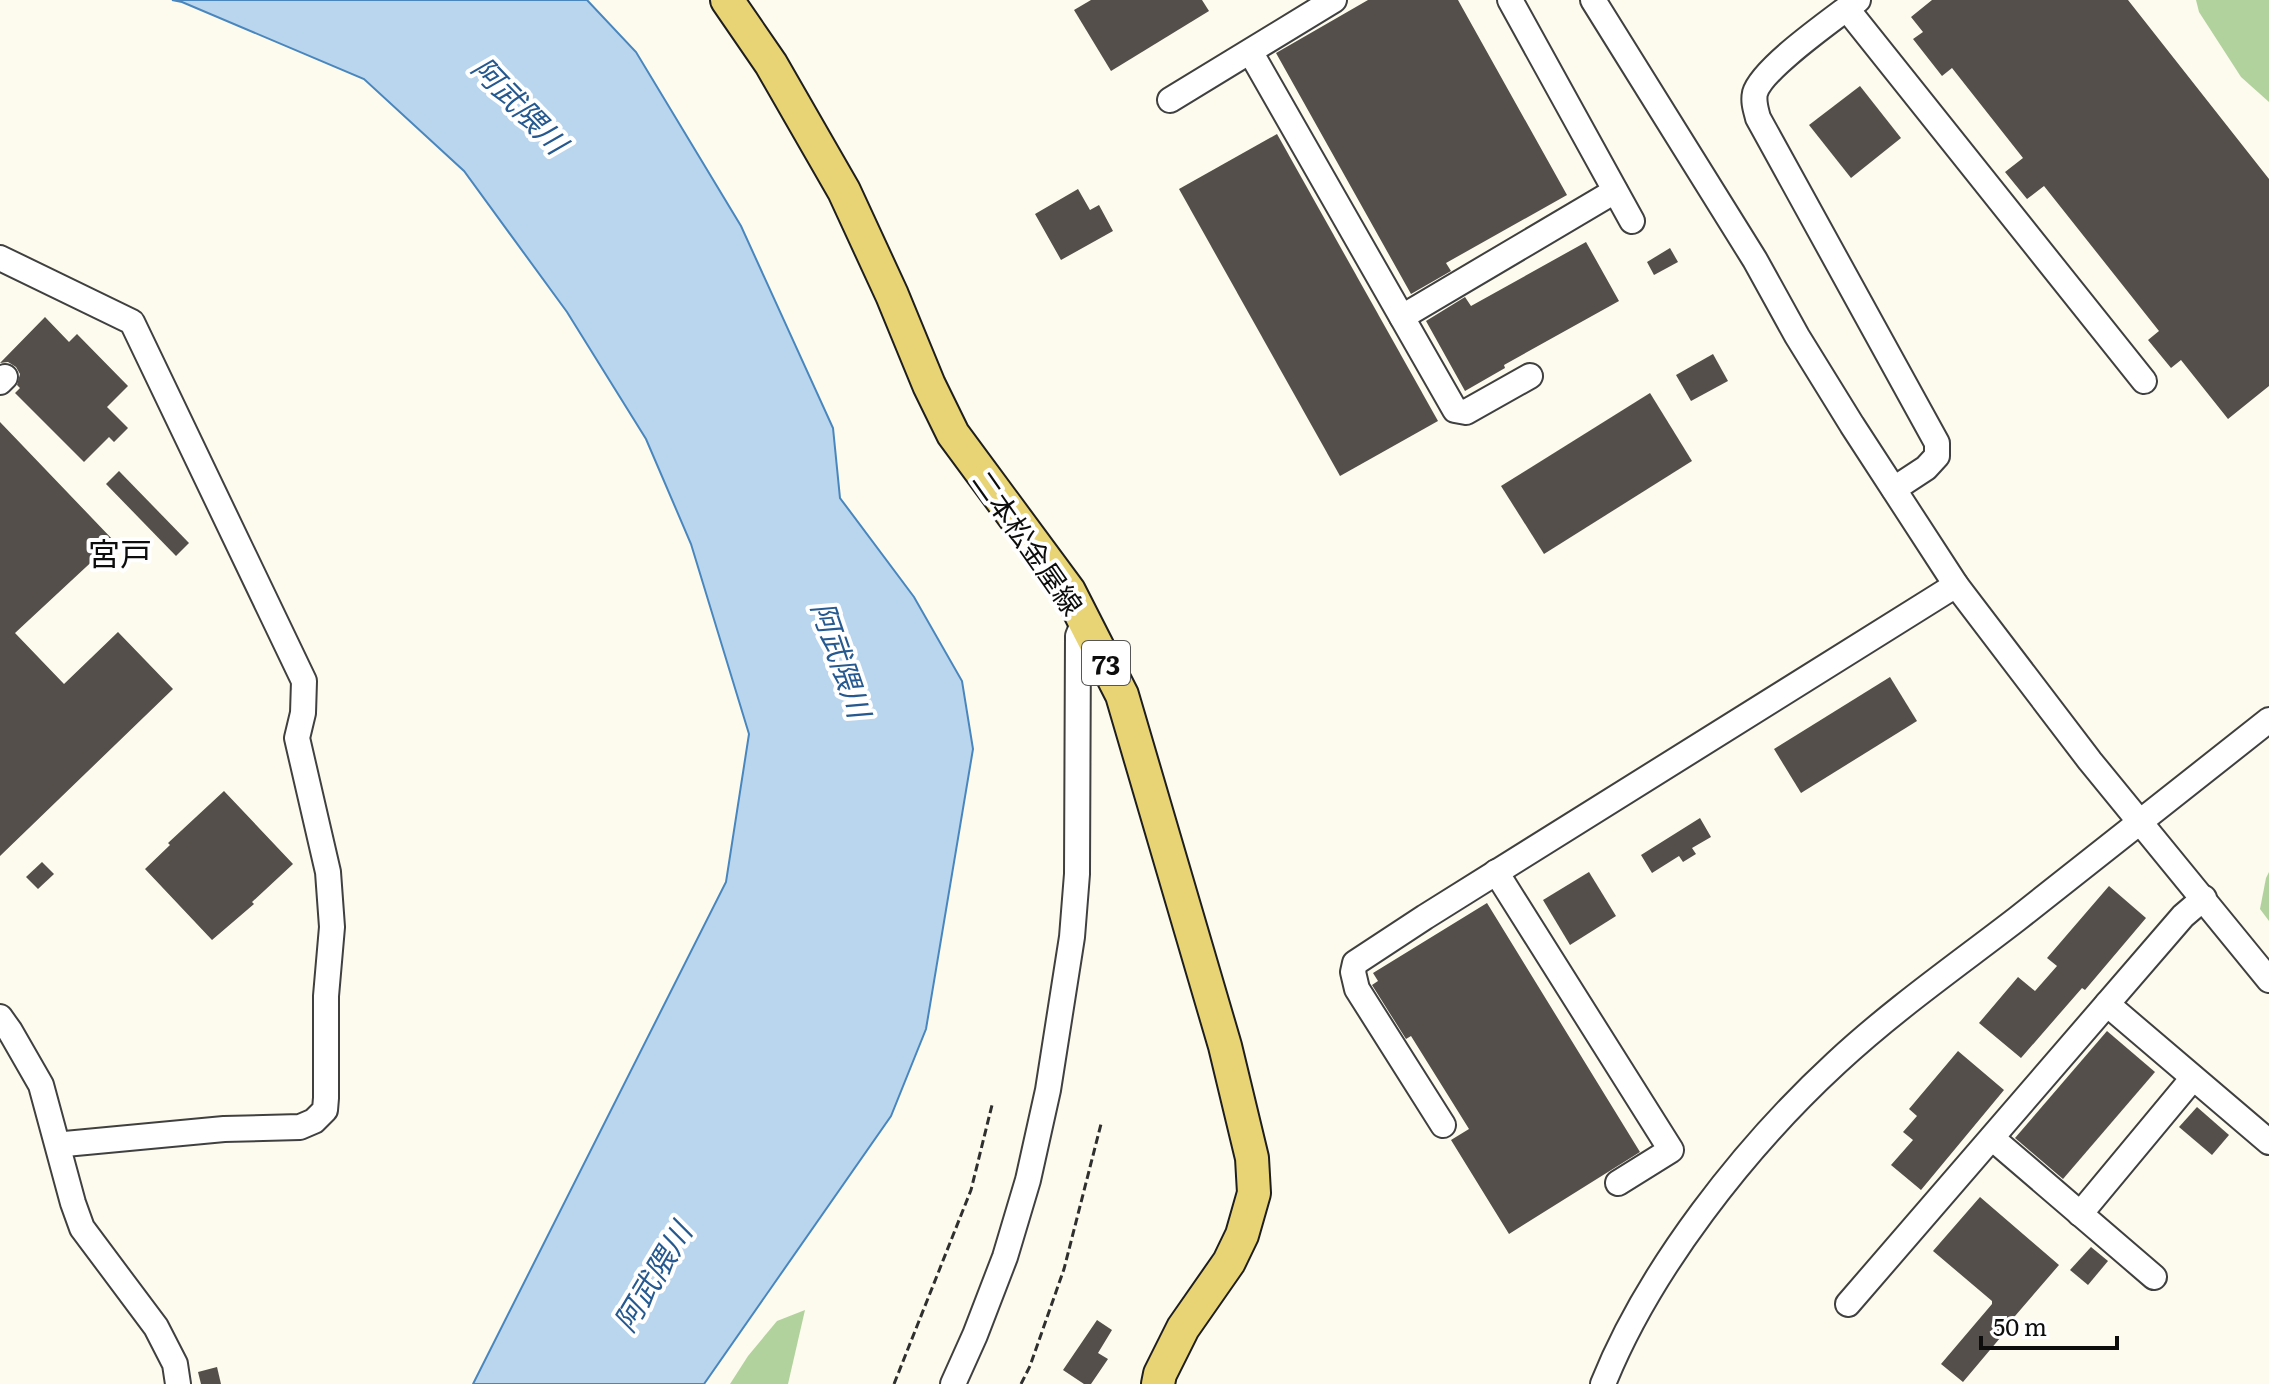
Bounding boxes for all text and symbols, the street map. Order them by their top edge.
water label: 阿武隈川 [463,46,581,165]
street label: 二本松金屋線 [964,461,1094,623]
district label: 宮戸 [88,528,152,576]
water label: 阿武隈川 [803,595,884,726]
road number: 73 [1082,641,1130,685]
water label: 阿武隈川 [601,1211,702,1339]
scale bar [1981,1300,2117,1350]
text: 50 m [1993,1308,2047,1343]

